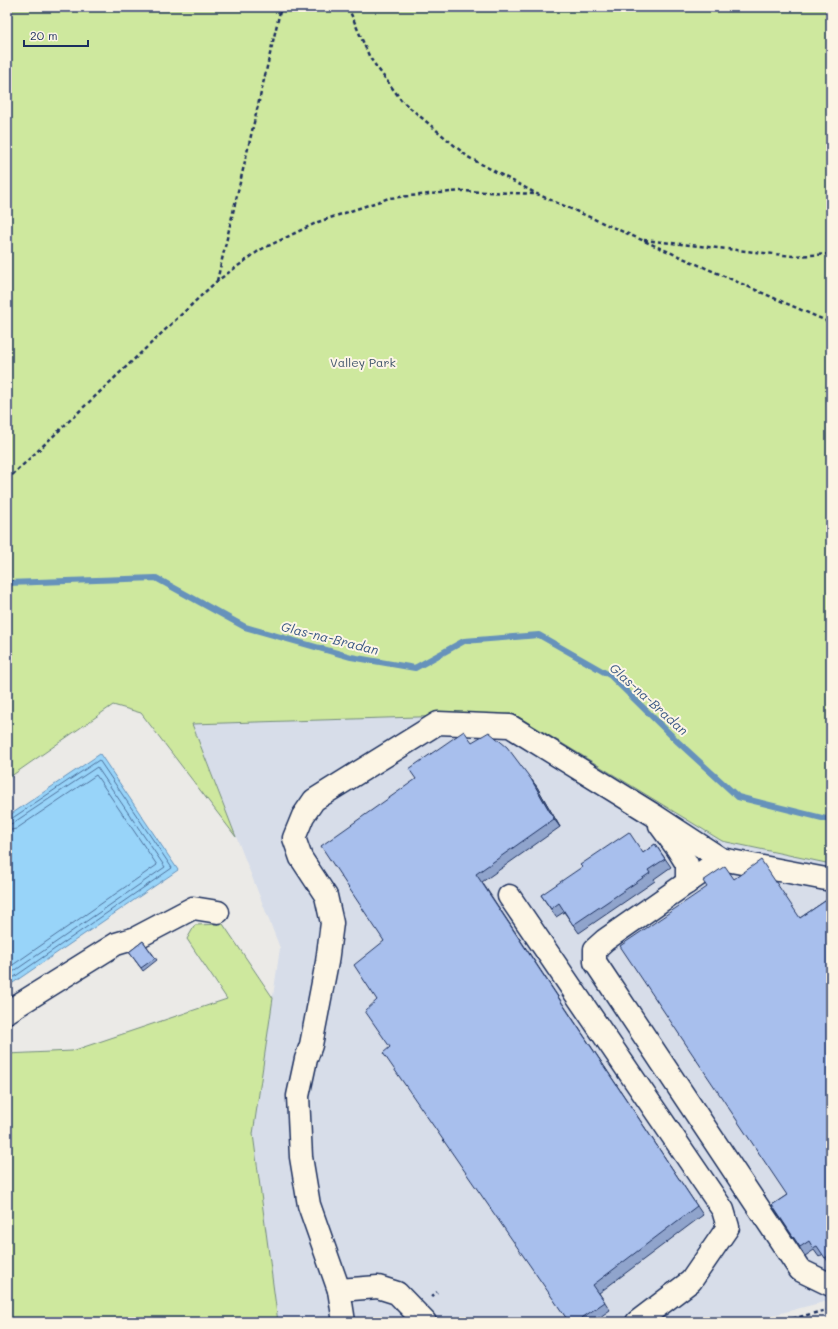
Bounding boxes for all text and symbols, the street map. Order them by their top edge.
scale bar [24,22,88,48]
text: 20 m [30,27,58,43]
park label: Valley Park [330,354,396,370]
water label: Glas-na-Bradan [280,617,381,658]
water label: Glas-na-Bradan [607,659,692,738]

